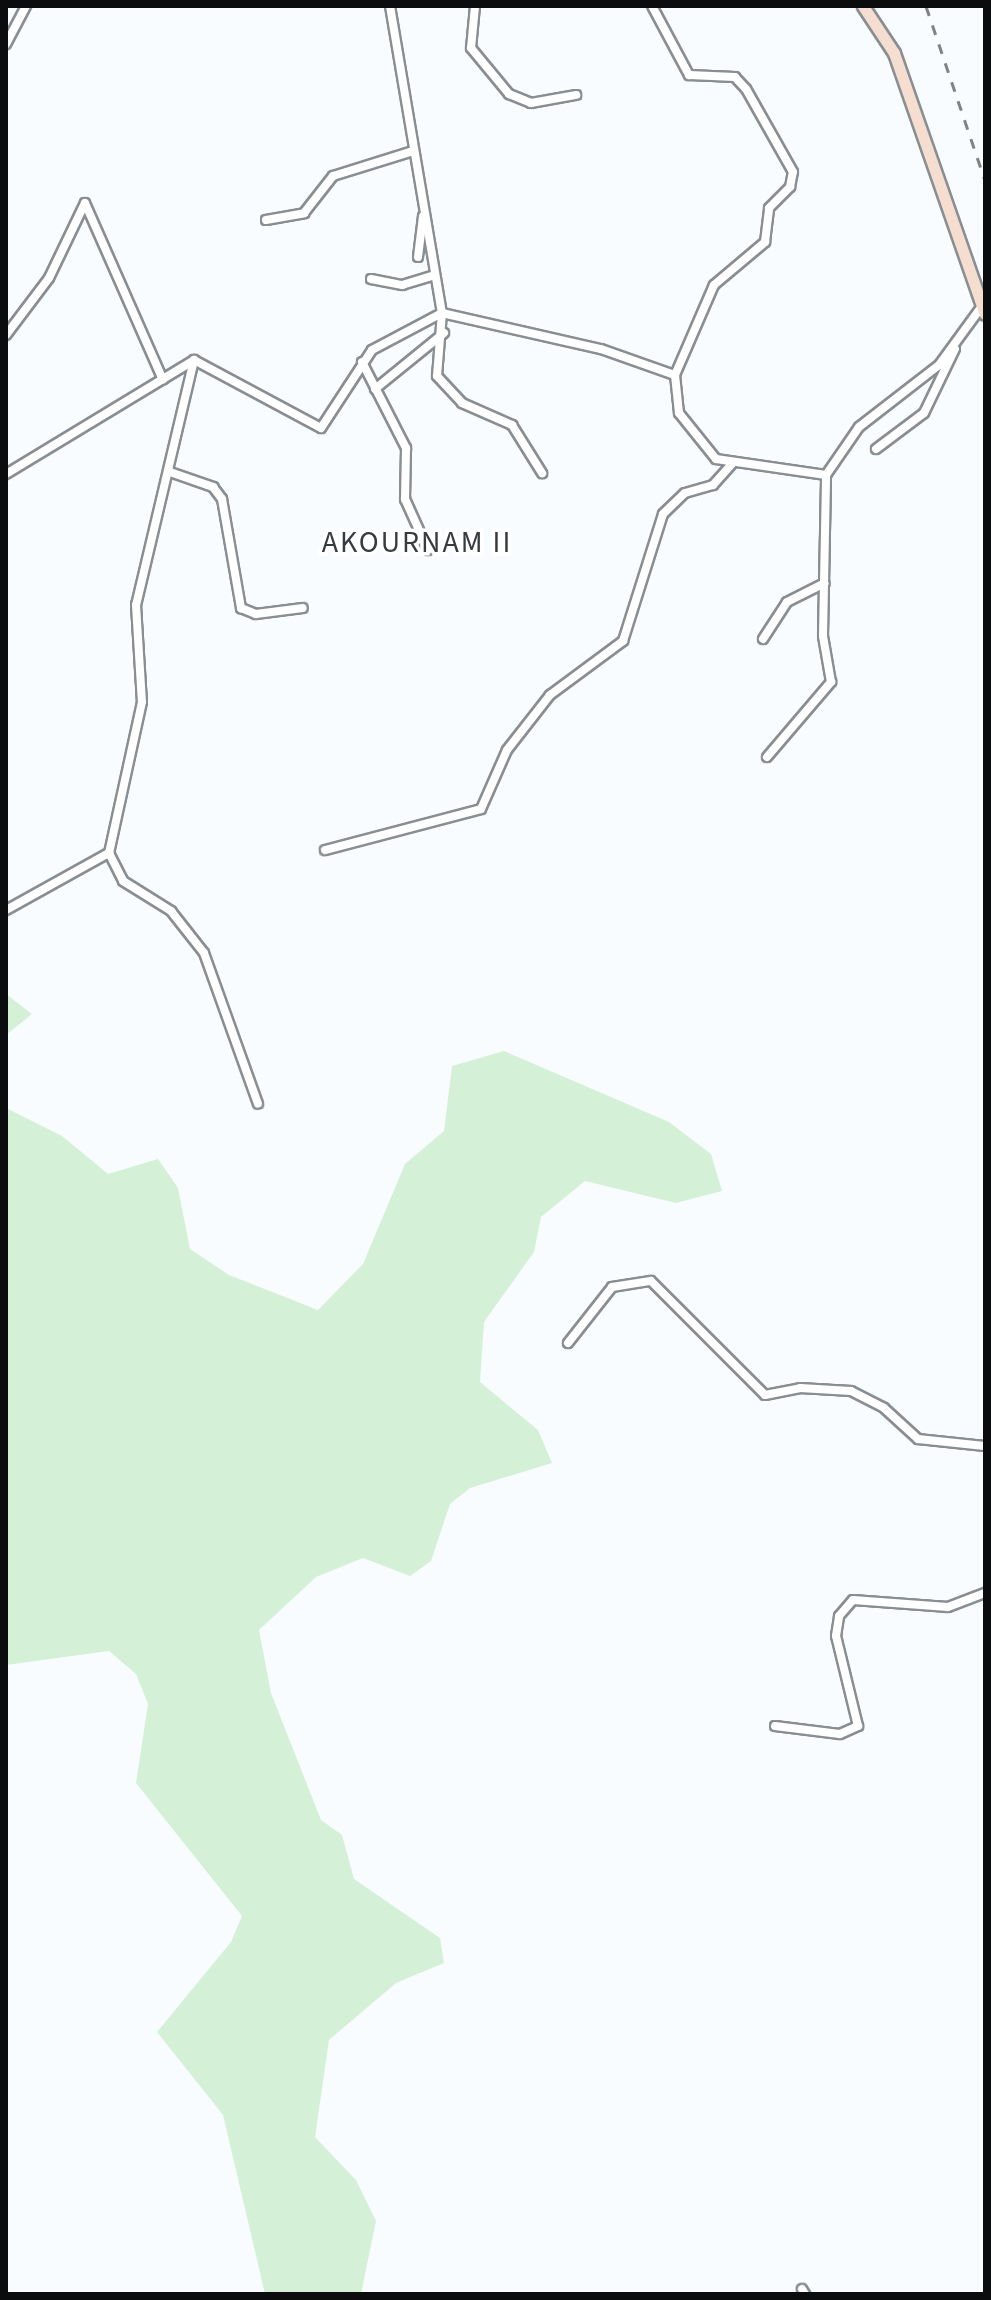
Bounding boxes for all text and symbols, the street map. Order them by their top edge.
district label: AKOURNAM II [322,525,512,561]

